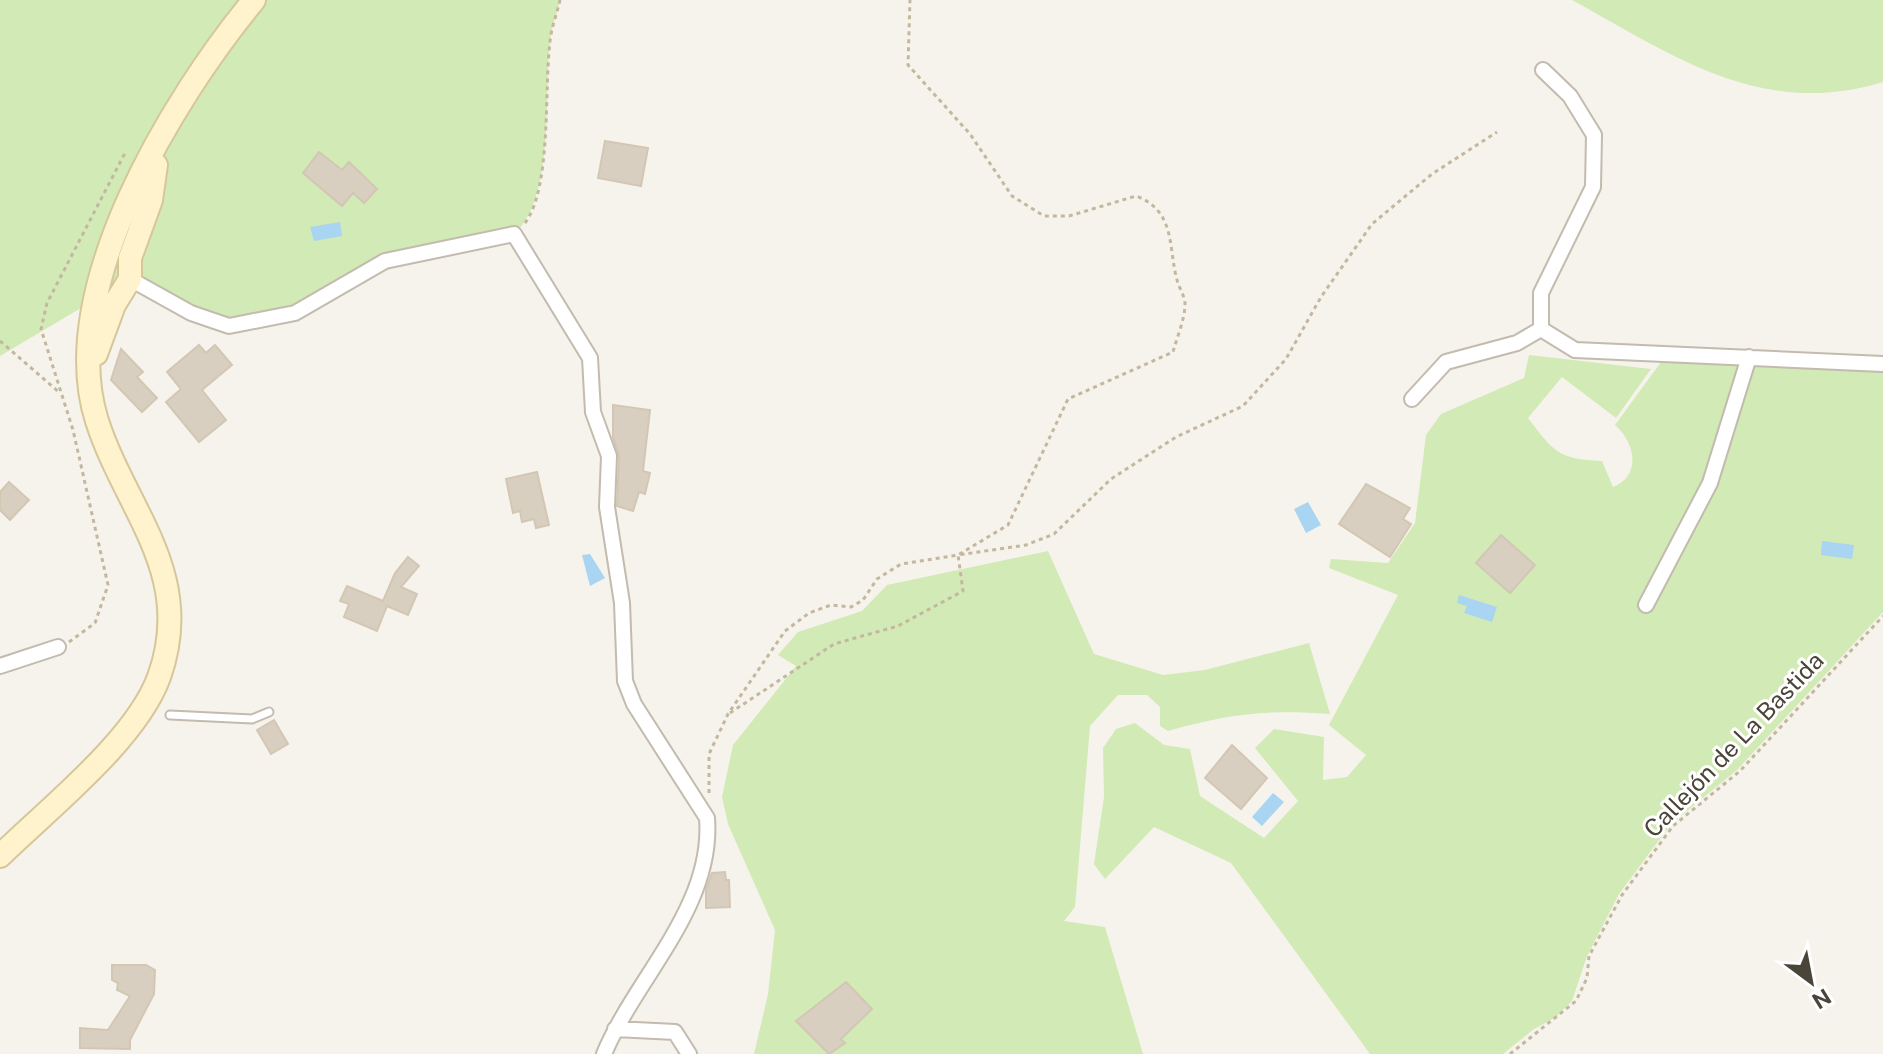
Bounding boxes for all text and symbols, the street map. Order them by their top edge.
street label: Callejón de La Bastida [1638,646,1829,843]
north arrow [1771,942,1851,1022]
text: N [1807,983,1836,1015]

